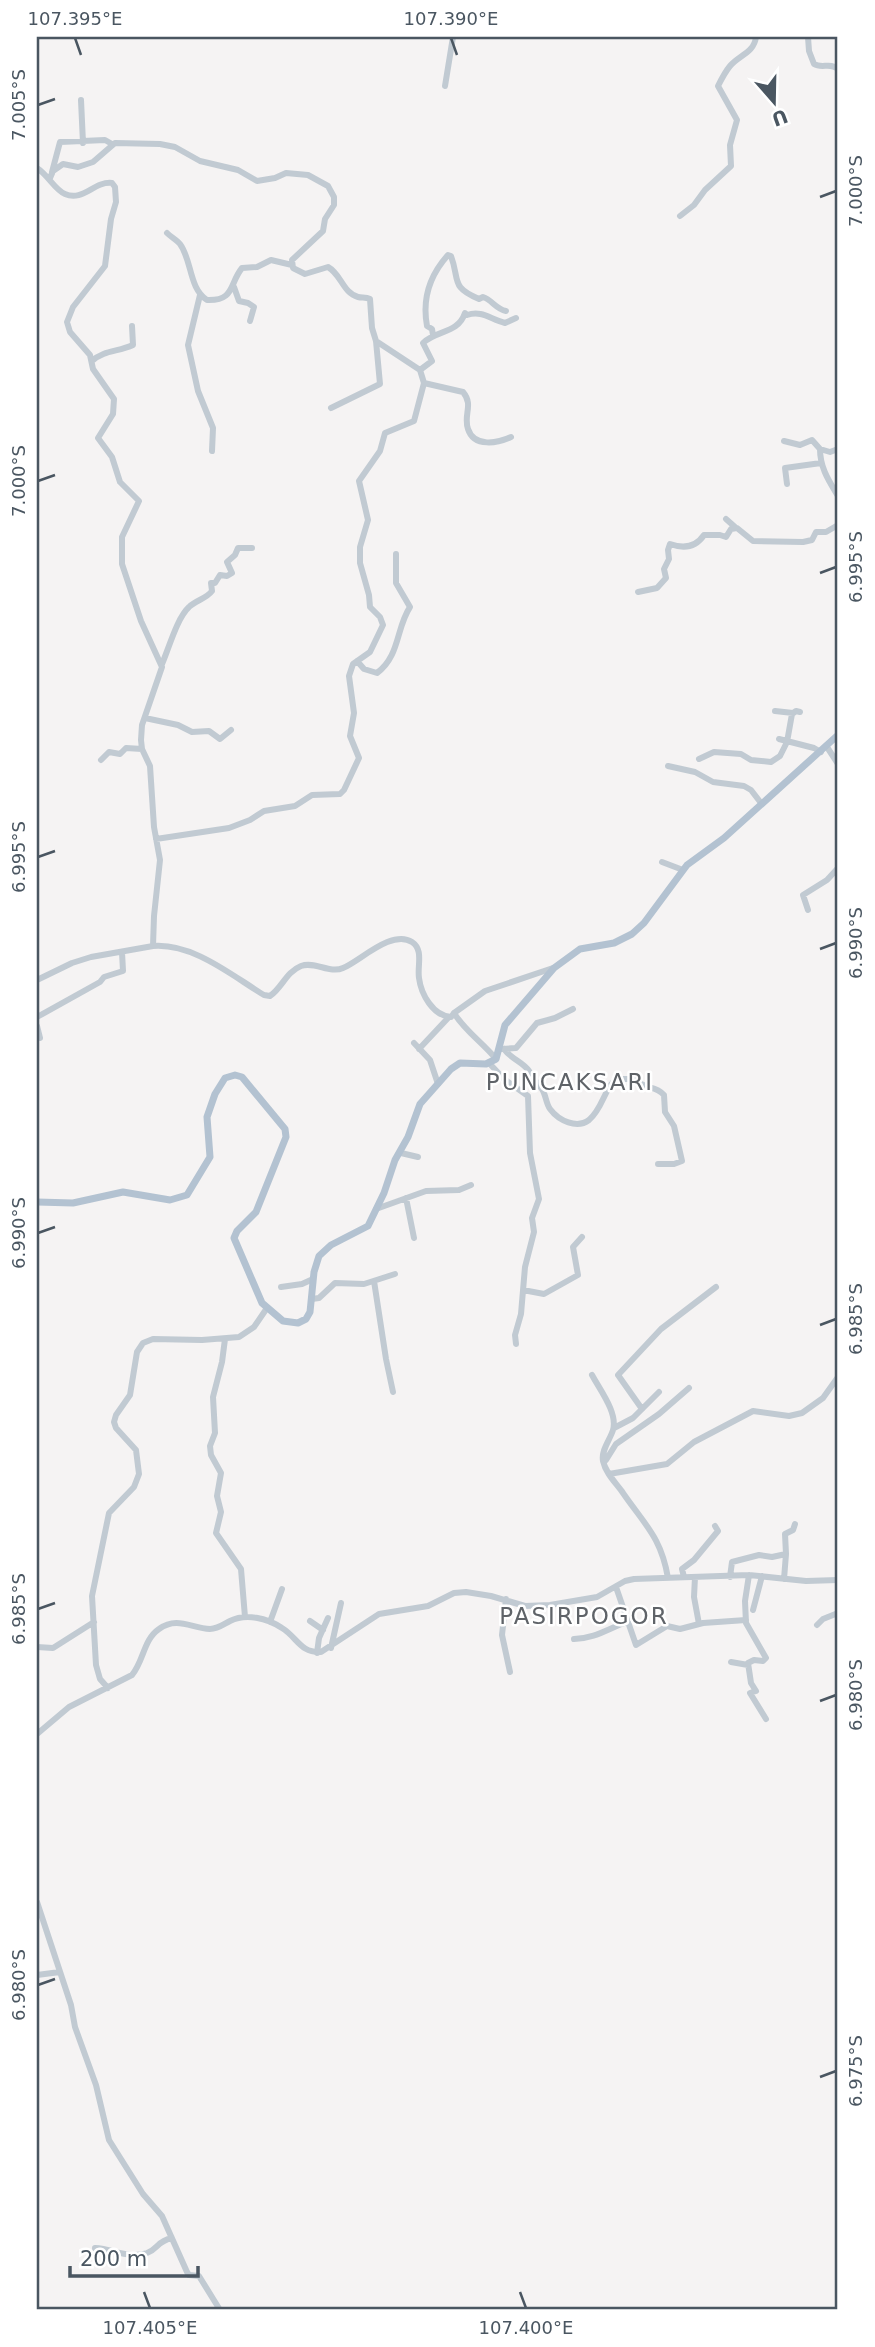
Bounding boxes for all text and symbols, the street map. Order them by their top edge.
text: 107.395°E [28,8,122,29]
text: 107.390°E [404,8,498,29]
north arrow [738,66,808,136]
text: 7.005°S [8,69,29,141]
text: U [769,105,791,131]
text: 7.000°S [845,155,866,227]
text: 7.000°S [8,445,29,517]
text: 6.995°S [845,531,866,603]
text: 6.995°S [8,821,29,893]
text: 6.990°S [845,907,866,979]
district label: PUNCAKSARI [486,1069,654,1095]
text: 6.990°S [8,1197,29,1269]
text: 6.985°S [845,1283,866,1355]
text: 6.985°S [8,1573,29,1645]
district label: PASIRPOGOR [499,1603,669,1629]
text: 6.980°S [845,1659,866,1731]
text: 6.980°S [8,1949,29,2021]
text: 6.975°S [845,2035,866,2107]
scale bar [70,2235,198,2279]
text: 200 m [80,2247,147,2271]
text: 107.405°E [103,2317,197,2338]
text: 107.400°E [479,2317,573,2338]

